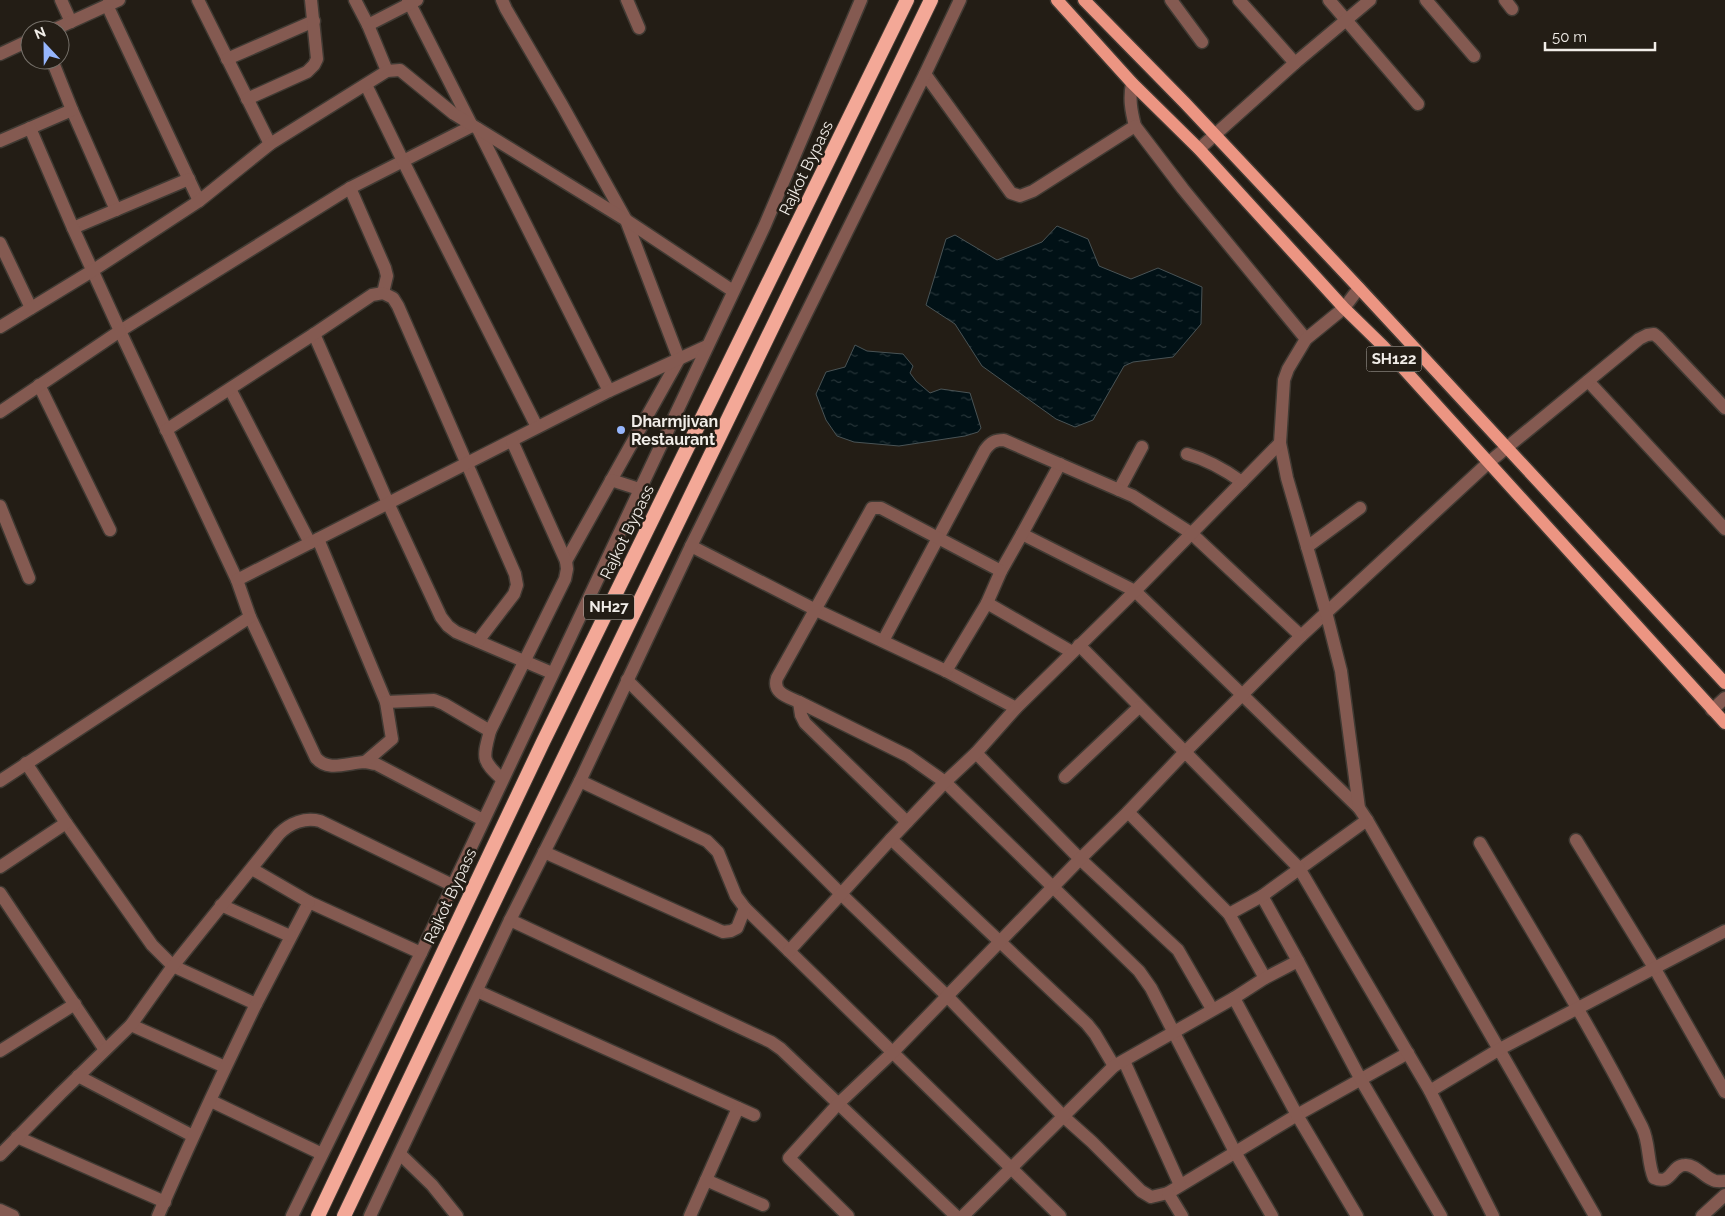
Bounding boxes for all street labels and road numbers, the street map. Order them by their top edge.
street label: Rajkot Bypass [775,117,837,218]
road number: SH122 [1366,346,1422,372]
street label: Rajkot Bypass [596,481,658,582]
road number: NH27 [584,594,634,620]
street label: Rajkot Bypass [420,845,480,947]

